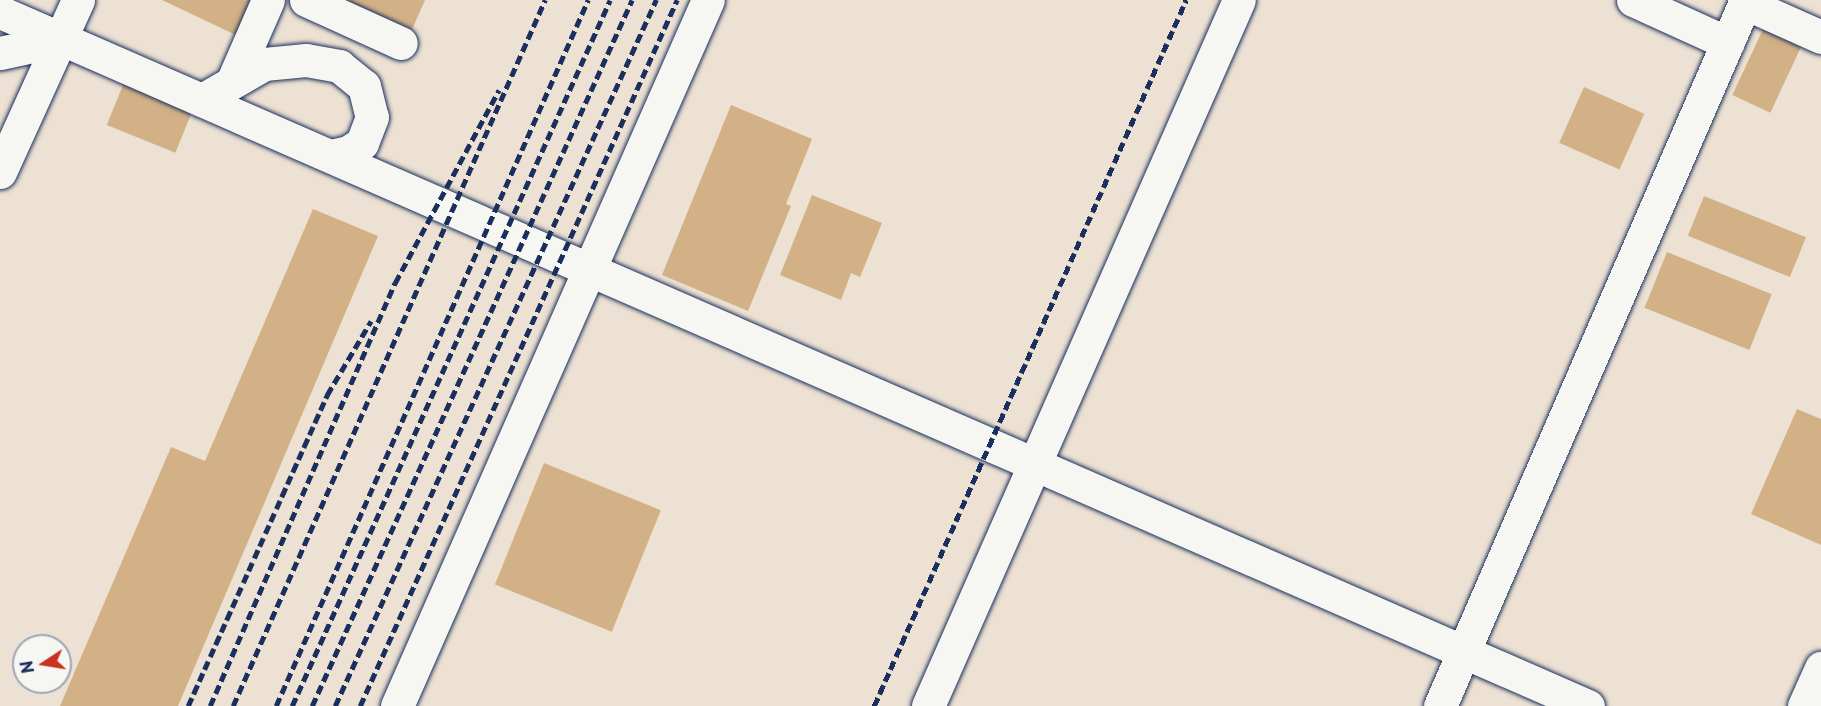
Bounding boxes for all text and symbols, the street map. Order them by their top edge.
north arrow [12,634,72,694]
text: N [13,659,39,676]

